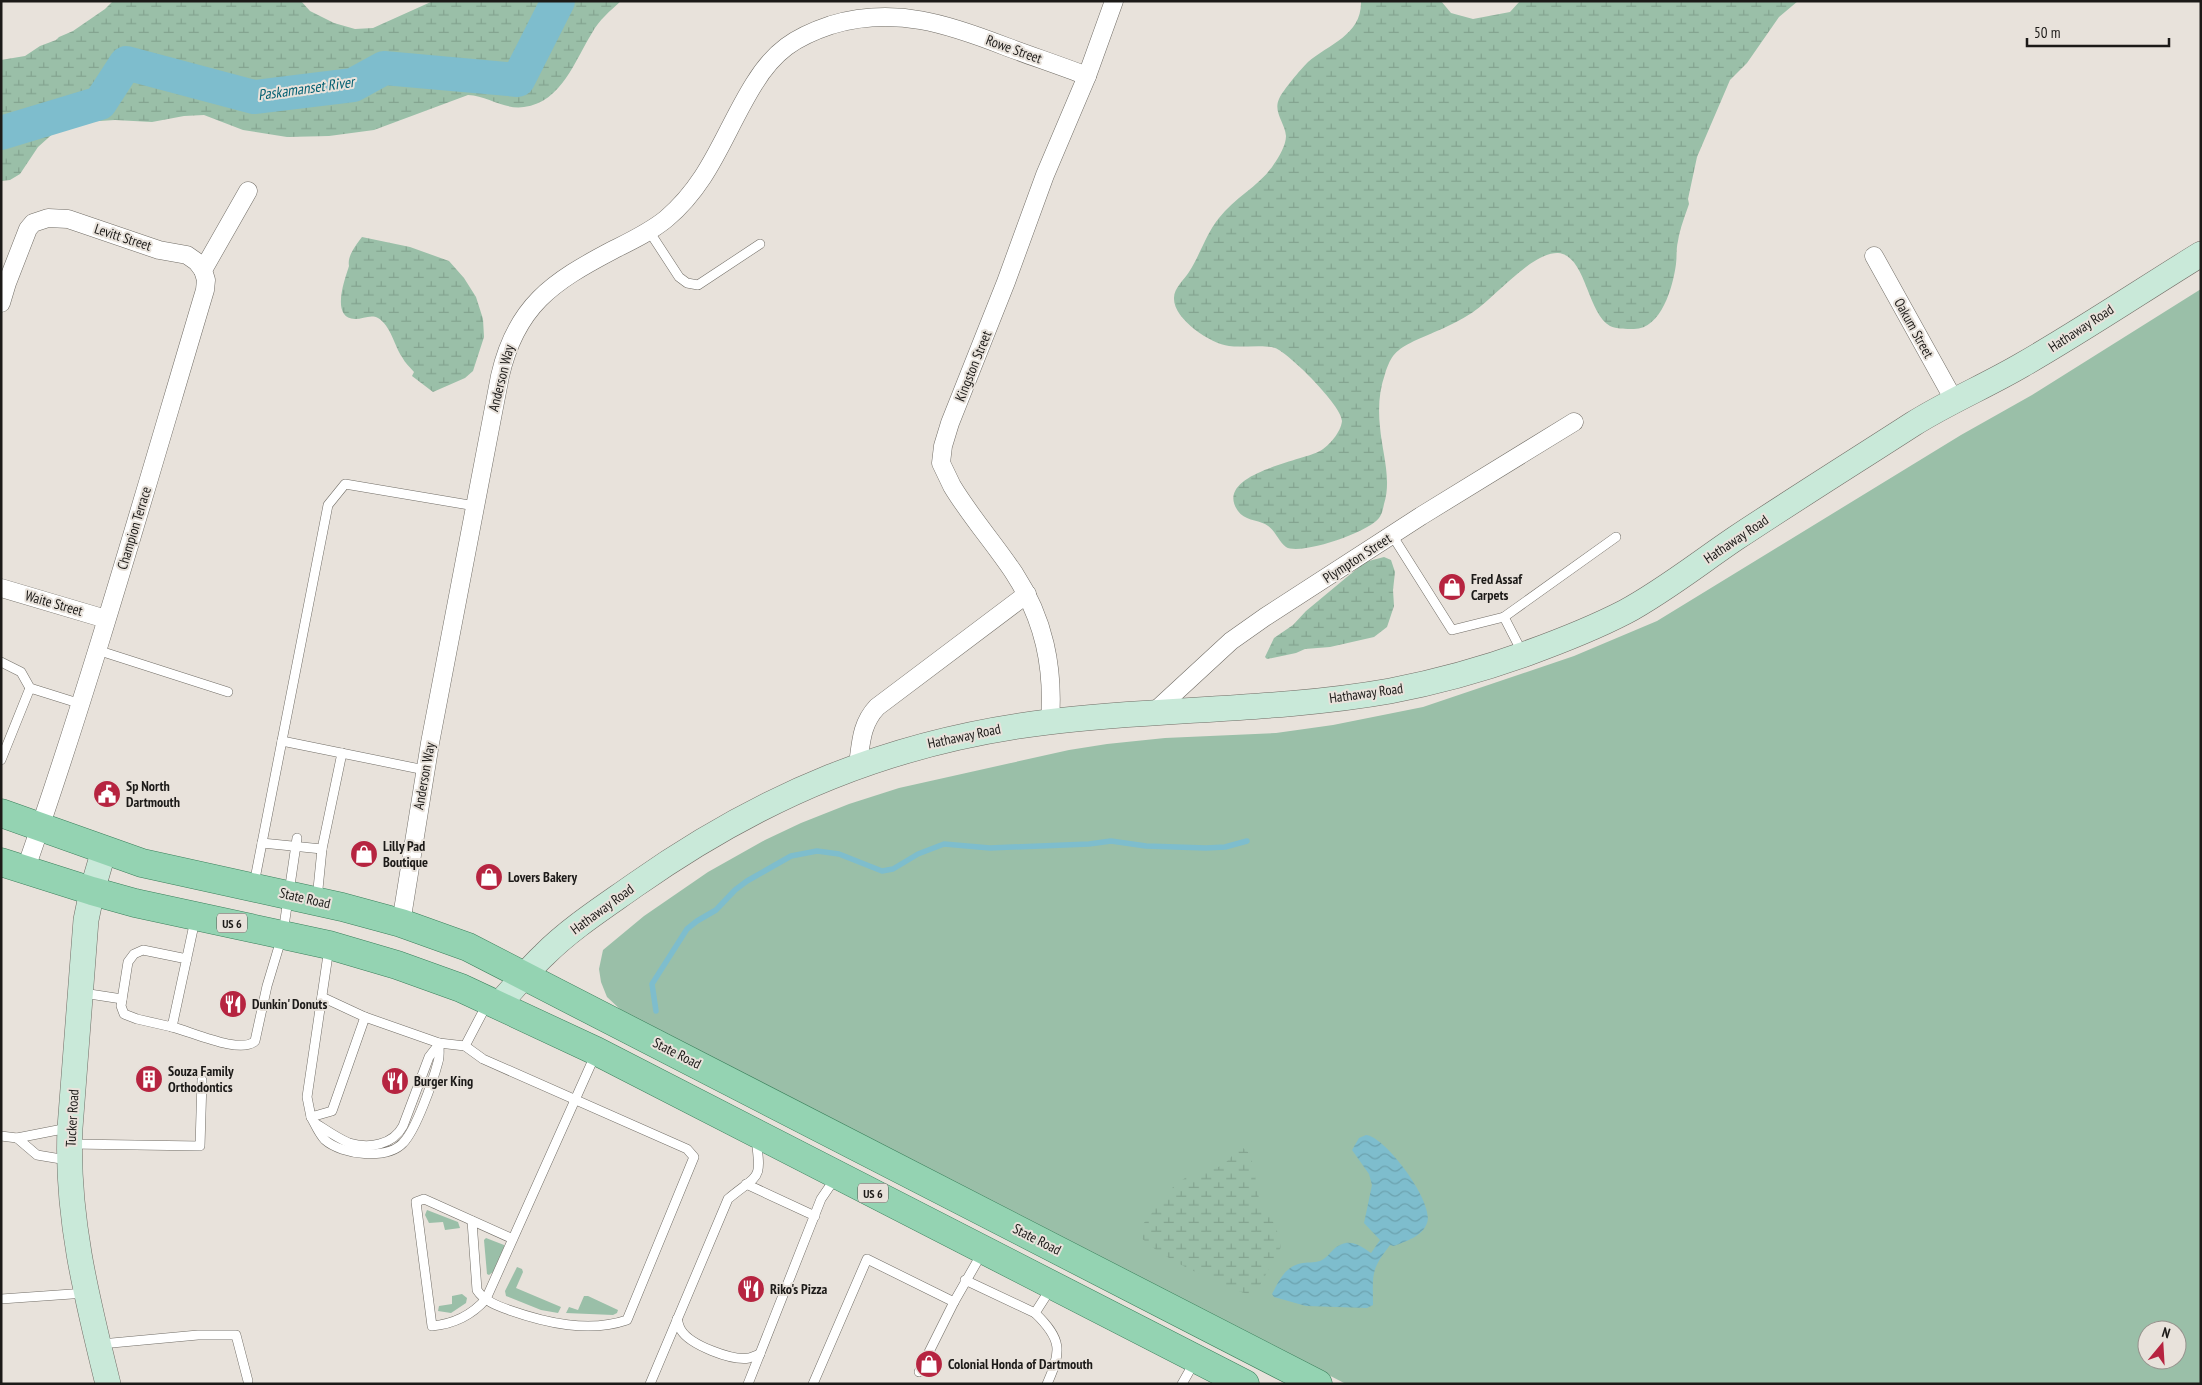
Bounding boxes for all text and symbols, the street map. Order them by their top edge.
scale bar [2027,15,2170,47]
text: 50 m [2034,23,2060,42]
street label: Rowe Street [984,31,1044,67]
water label: Paskamanset River [257,72,357,104]
street label: Levitt Street [92,219,154,255]
street label: Oakum Street [1890,295,1938,361]
street label: Hathaway Road [2045,300,2117,356]
street label: Kingston Street [951,328,995,404]
street label: Anderson Way [484,342,518,413]
street label: Champion Terrace [113,484,155,572]
street label: Hathaway Road [1700,511,1772,567]
street label: Plympton Street [1319,529,1395,587]
place label: Fred Assaf Carpets [1471,570,1523,604]
shop icon: Fred Assaf Carpets [1437,572,1467,602]
street label: Waite Street [23,586,85,620]
street label: Hathaway Road [1328,679,1404,707]
street label: Hathaway Road [926,719,1002,753]
street label: Anderson Way [409,740,439,811]
place label: Sp North Dartmouth [126,777,180,811]
public building icon: Sp North Dartmouth [92,779,122,809]
place label: Lilly Pad Boutique [383,837,428,871]
shop icon: Lilly Pad Boutique [349,839,379,869]
shop icon: Lovers Bakery [474,862,504,892]
place label: Lovers Bakery [508,868,577,886]
street label: Hathaway Road [567,880,637,938]
street label: State Road [278,883,332,913]
road number: US 6 [217,914,247,932]
restaurant icon: Dunkin' Donuts [218,989,248,1019]
place label: Dunkin' Donuts [252,995,327,1013]
street label: State Road [650,1033,704,1073]
place label: Souza Family Orthodontics [168,1062,234,1096]
building icon: Souza Family Orthodontics [134,1064,164,1094]
restaurant icon: Burger King [380,1066,410,1096]
place label: Burger King [414,1072,473,1090]
street label: Tucker Road [61,1089,83,1147]
road number: US 6 [858,1184,888,1202]
street label: State Road [1010,1219,1064,1259]
restaurant icon: Riko's Pizza [736,1274,766,1304]
place label: Riko's Pizza [770,1280,828,1298]
north arrow [2137,1320,2187,1370]
text: N [2160,1323,2172,1342]
shop icon: Colonial Honda of Dartmouth [914,1349,944,1379]
place label: Colonial Honda of Dartmouth [948,1355,1093,1373]

